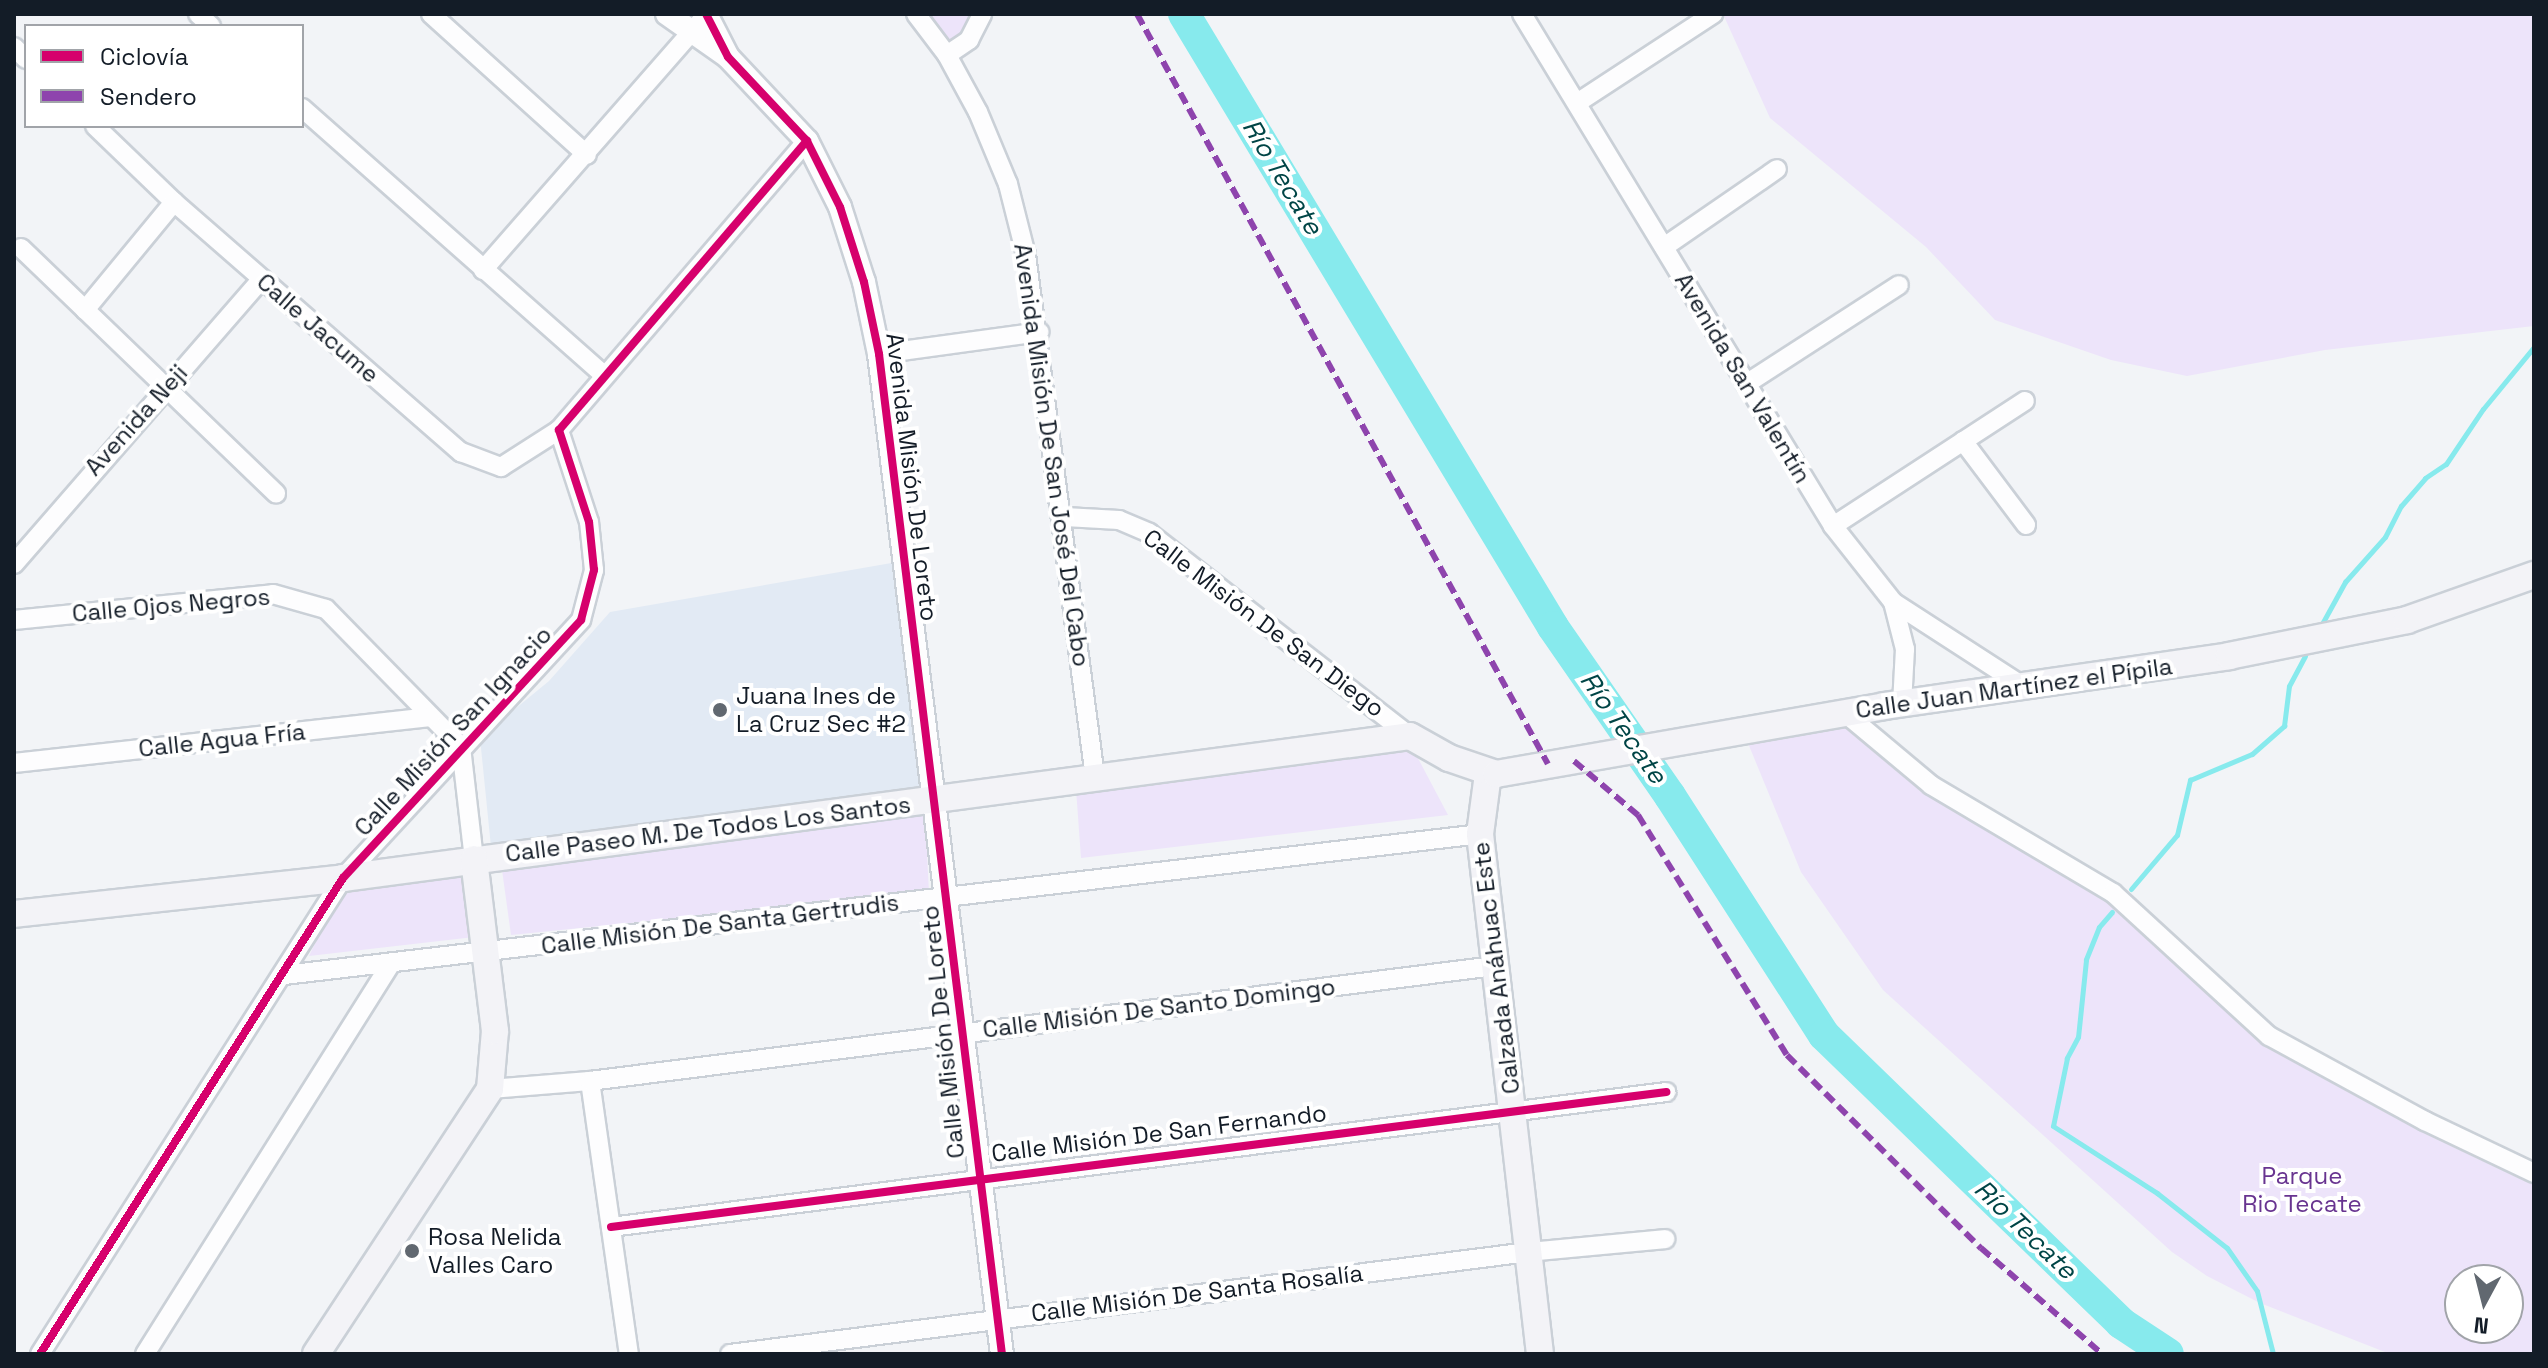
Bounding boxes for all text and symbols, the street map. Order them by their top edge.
legend [24,24,304,128]
text: Ciclovía [100,41,188,72]
text: Sendero [100,81,197,112]
water label: Río Tecate [1235,113,1329,241]
street label: Avenida Misión De San José Del Cabo [1008,242,1096,668]
street label: Calle Jacume [251,267,385,389]
street label: Avenida San Valentín [1669,267,1817,489]
street label: Avenida Misión De Loreto [880,331,944,623]
street label: Avenida Neji [79,359,193,481]
street label: Calle Misión De San Diego [1138,523,1390,723]
street label: Calle Ojos Negros [71,582,271,628]
street label: Calle Misión San Ignacio [348,620,558,842]
street label: Calle Juan Martínez el Pípila [1854,651,2174,725]
water label: Río Tecate [1573,666,1673,790]
place label: Juana Ines de La Cruz Sec #2 [736,682,906,738]
marker: Juana Ines de La Cruz Sec #2 [711,701,729,719]
street label: Calle Agua Fría [137,717,307,763]
street label: Calle Paseo M. De Todos Los Santos [503,790,913,868]
street label: Calzada Anáhuac Este [1466,840,1526,1096]
street label: Calle Misión De Santa Gertrudis [539,888,901,960]
street label: Calle Misión De Loreto [915,904,971,1160]
street label: Calle Misión De Santo Domingo [981,972,1337,1044]
street label: Calle Misión De San Fernando [990,1098,1328,1168]
park label: Parque Rio Tecate [2242,1162,2362,1218]
water label: Río Tecate [1967,1174,2083,1286]
place label: Rosa Nelida Valles Caro [428,1223,562,1279]
marker: Rosa Nelida Valles Caro [403,1242,421,1260]
street label: Calle Misión De Santa Rosalía [1029,1258,1365,1328]
north arrow [2444,1264,2524,1344]
text: N [2472,1311,2490,1341]

